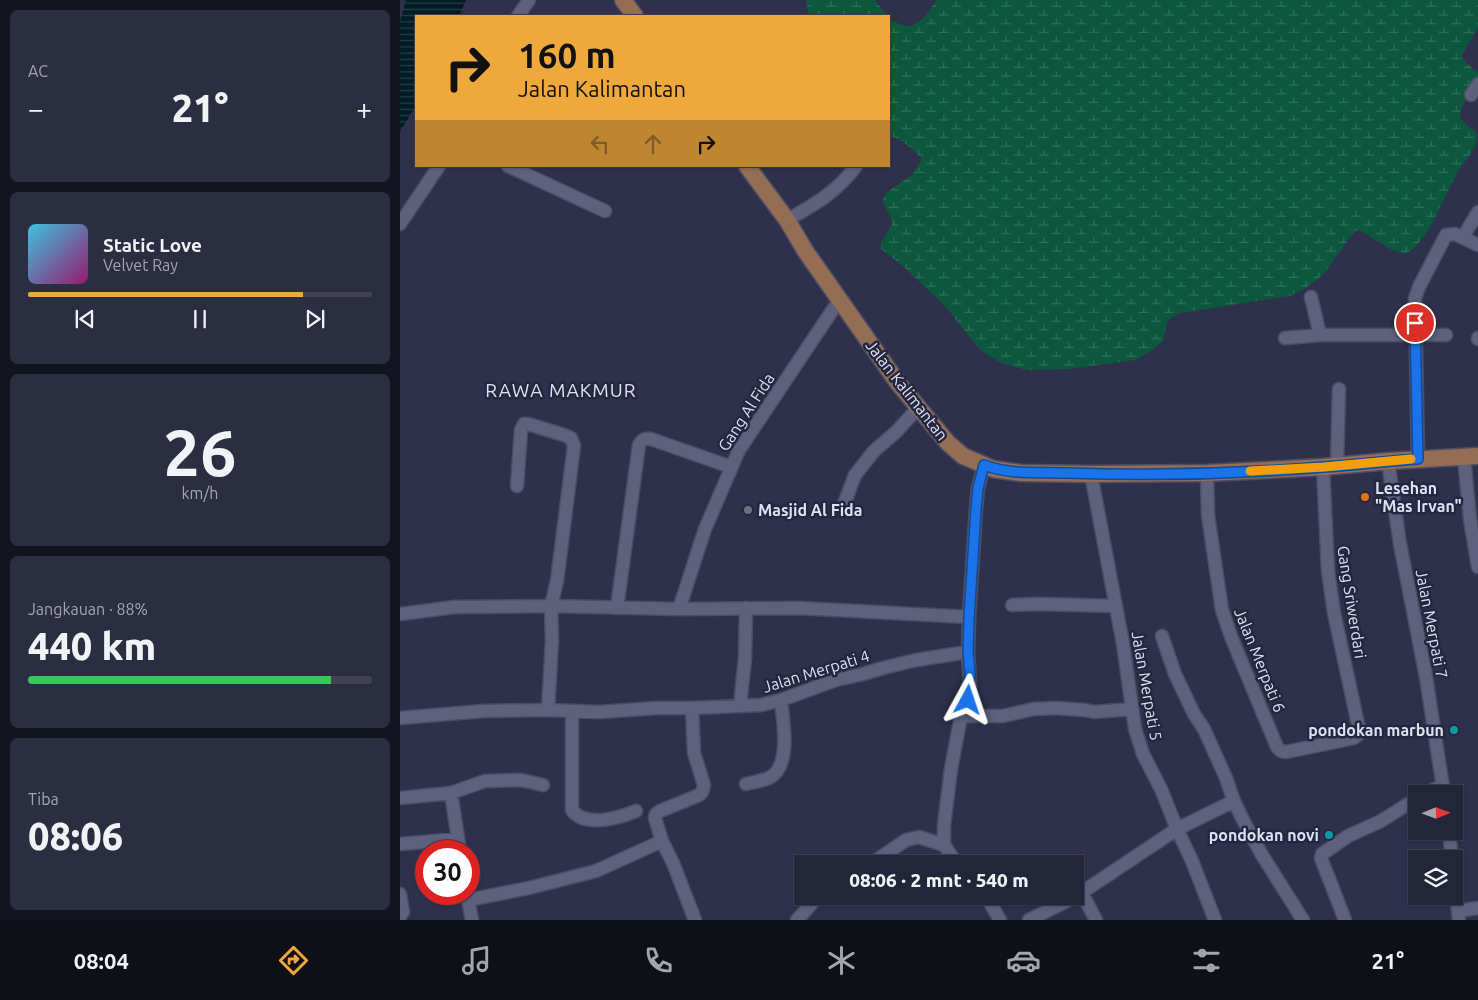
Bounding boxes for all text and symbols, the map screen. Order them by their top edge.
icon: right [435,35,500,100]
text: 160 m [518,35,616,75]
text: AC [28,62,48,80]
text: Jalan Kalimantan [518,76,686,101]
text: 21° [172,87,228,129]
text: − [28,93,44,124]
text: + [356,93,372,124]
icon: left [586,130,614,158]
icon: ahead [639,130,667,158]
icon: right [692,130,720,158]
text: Static Love [103,234,202,256]
text: Velvet Ray [103,256,178,274]
pin [1394,302,1436,344]
icon: previous [71,305,99,333]
icon: pause [186,305,214,333]
icon: next [301,305,329,333]
icon: arrive [1401,309,1429,337]
street label: Jalan Kalimantan [862,336,952,444]
street label: Gang Al Fida [714,370,778,454]
district label: RAWA MAKMUR [485,379,637,401]
text: 26 [163,415,237,488]
place label: Lesehan "Mas Irvan" [1375,479,1462,515]
text: km/h [182,484,218,502]
marker: Lesehan "Mas Irvan" [1359,491,1371,503]
place label: Masjid Al Fida [758,501,862,519]
marker: Masjid Al Fida [742,504,754,516]
street label: Gang Sriwerdari [1334,544,1370,660]
street label: Jalan Merpati 7 [1413,568,1451,680]
text: Jangkauan · 88% [28,600,148,618]
street label: Jalan Merpati 6 [1231,605,1289,715]
text: 440 km [28,625,156,667]
street label: Jalan Merpati 5 [1129,630,1165,742]
street label: Jalan Merpati 4 [760,646,872,696]
position arrow [941,673,993,725]
place label: pondokan marbun [1308,721,1444,739]
marker: pondokan marbun [1448,724,1460,736]
north arrow [1408,785,1462,840]
map controls [1408,785,1463,905]
text: Tiba [28,790,59,808]
text: 08:06 [28,815,123,857]
place label: pondokan novi [1209,826,1319,844]
marker: pondokan novi [1323,829,1335,841]
speed limit sign: 30 [415,840,480,905]
button: layers [1408,850,1463,905]
text: 08:06 · 2 mnt · 540 m [849,869,1029,891]
icon: directions [276,943,311,978]
icon: music [459,943,494,978]
icon: phone [641,943,676,978]
icon: climate [824,943,859,978]
icon: car [1006,943,1041,978]
icon: filters [1189,943,1224,978]
text: 08:04 [74,948,129,973]
text: 21° [1372,948,1404,973]

